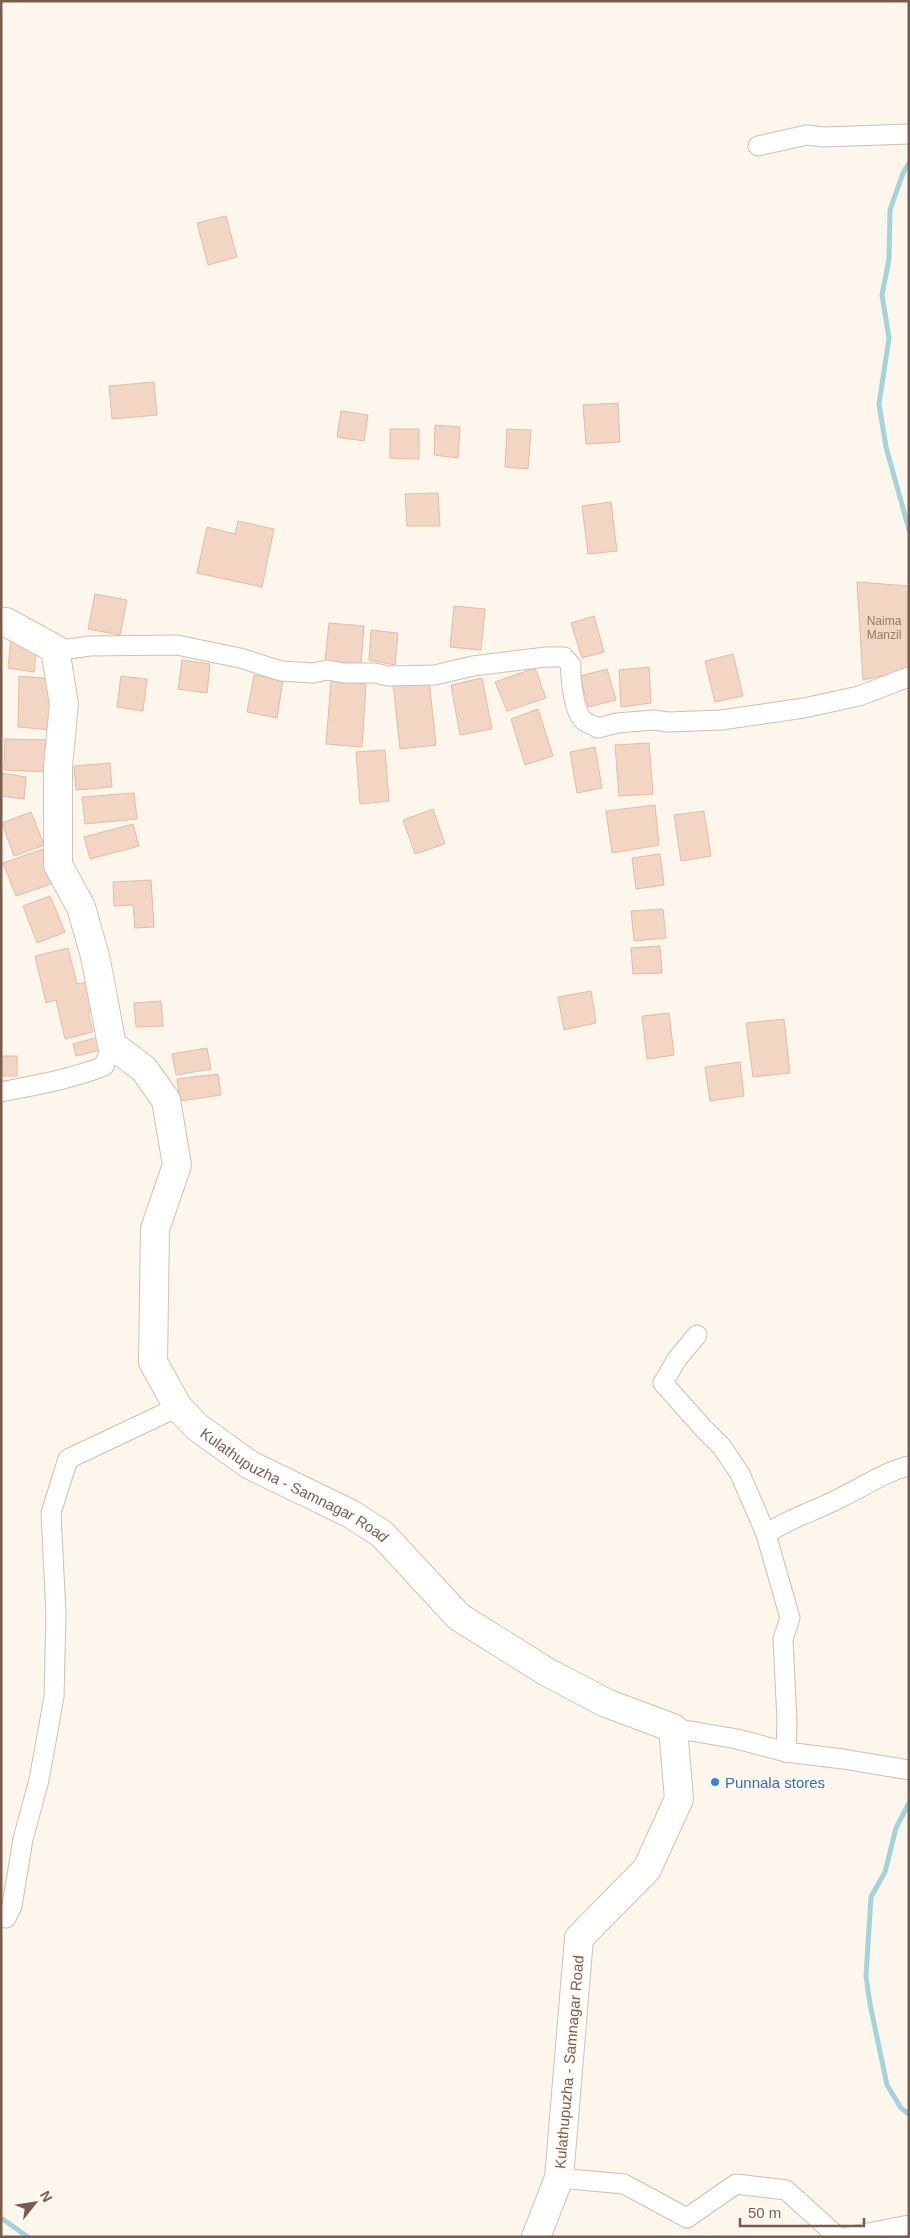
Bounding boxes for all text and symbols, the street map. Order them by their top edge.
house number: Naima Manzil [867,614,902,642]
street label: Kulathupuzha - Samnagar Road [197,1424,393,1545]
place label: Punnala stores [725,1774,825,1791]
marker: Punnala stores [709,1776,721,1788]
street label: Kulathupuzha - Samnagar Road [551,1955,587,2169]
north arrow [10,2178,60,2228]
text: N [37,2188,56,2205]
scale bar [740,2196,864,2228]
text: 50 m [748,2204,781,2221]

